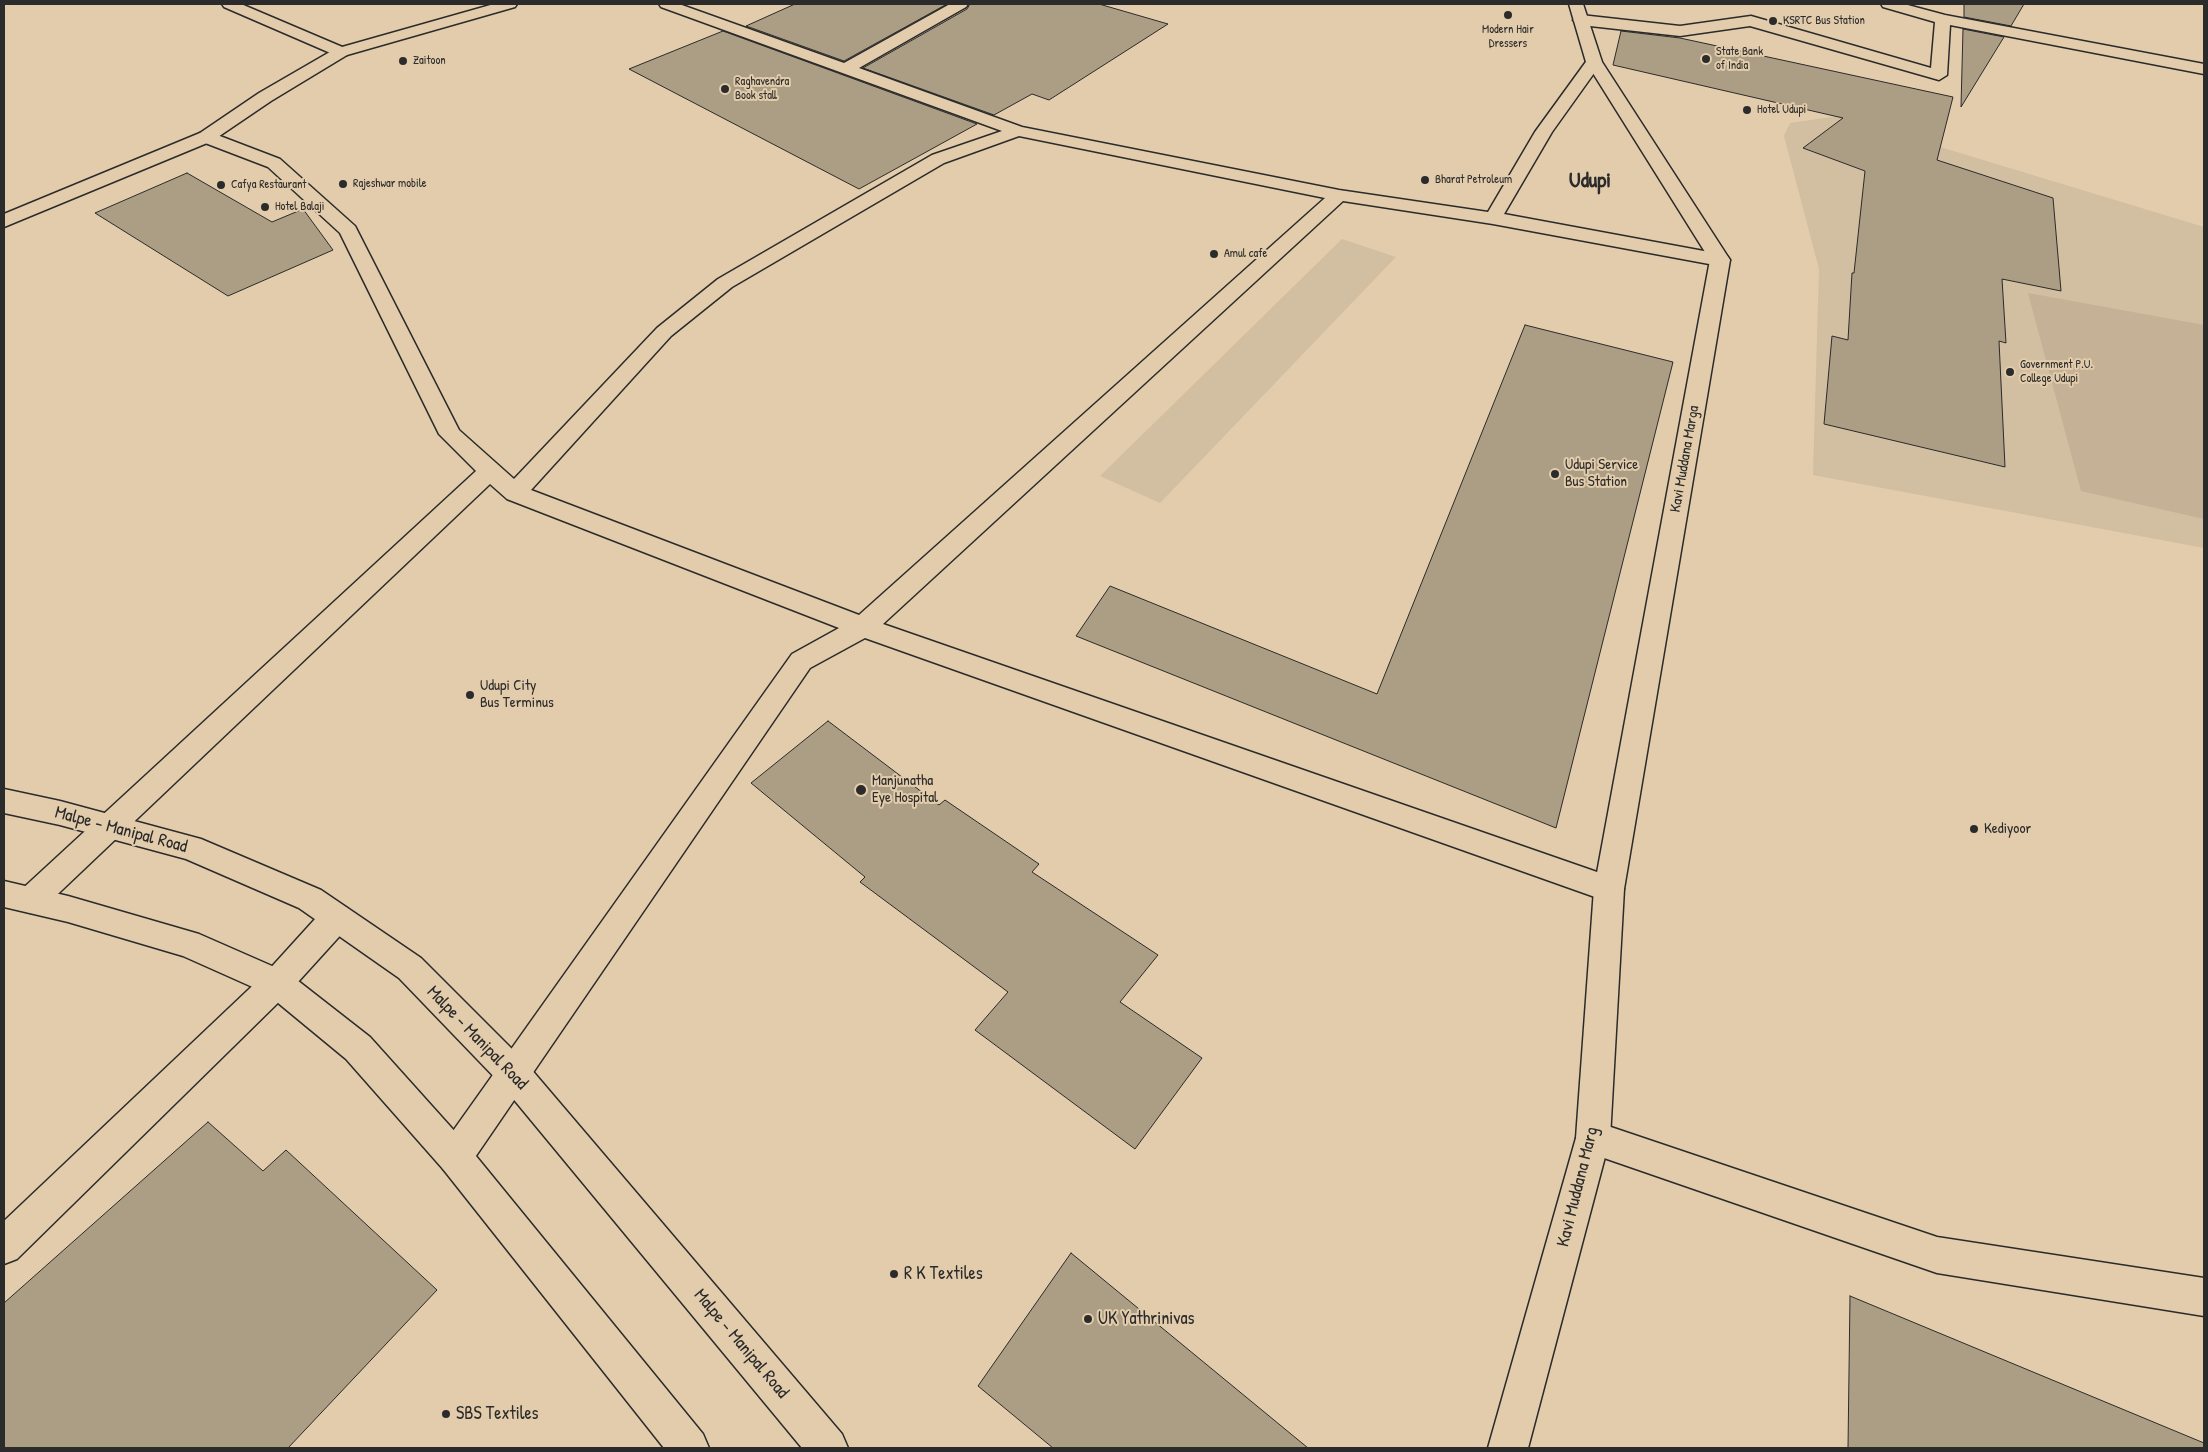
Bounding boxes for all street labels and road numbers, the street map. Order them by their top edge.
street label: Kavi Muddana Marga [1667,404,1703,514]
street label: Malpe - Manipal Road [52,802,190,858]
street label: Malpe - Manipal Road [422,982,532,1094]
street label: Kavi Muddana Marg [1553,1125,1603,1249]
street label: Malpe - Manipal Road [689,1285,793,1403]

